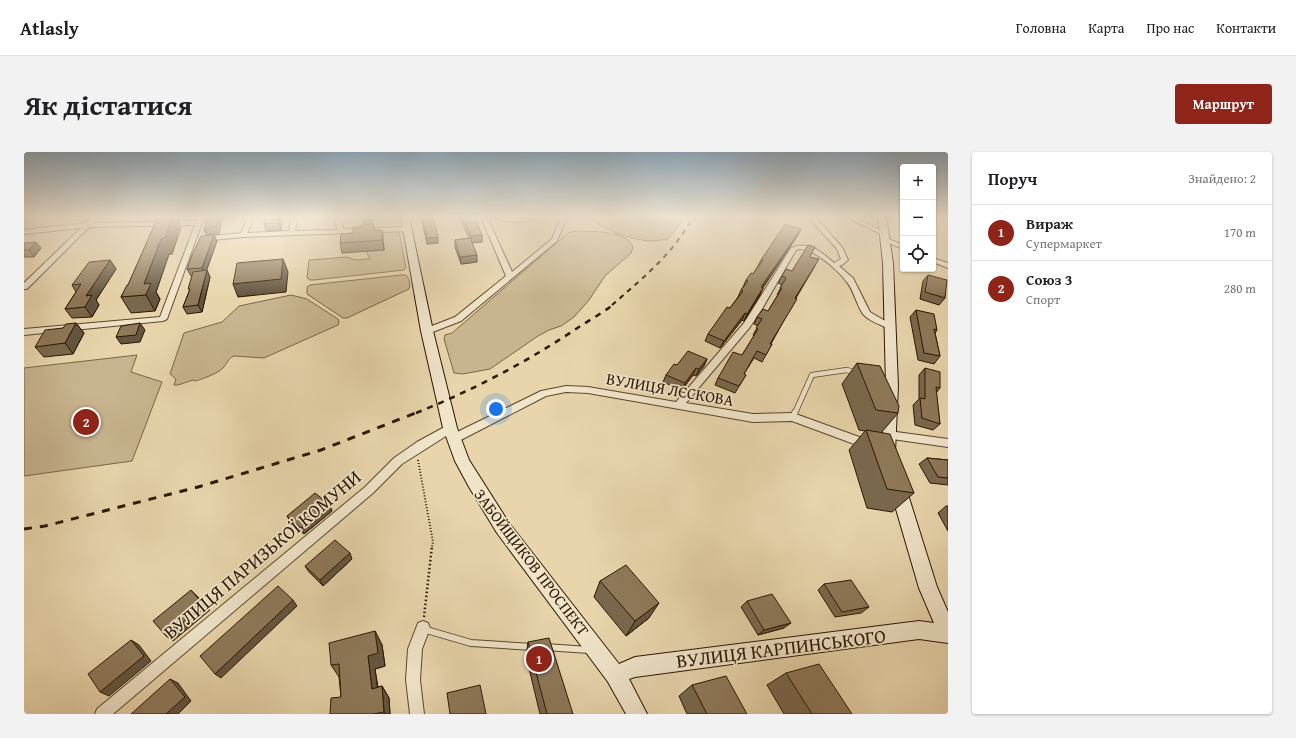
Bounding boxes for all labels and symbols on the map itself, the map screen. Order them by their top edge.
street label: ВУЛИЦЯ ЛЄСКОВА [604,366,736,412]
your location [486,399,506,419]
pin: 2 [73,407,99,437]
street label: ВУЛИЦЯ ПАРИЗЬКОЇ КОМУНИ [157,463,367,645]
street label: ЗАБОЙЩИКОВ ПРОСПЕКТ [469,484,595,641]
street label: ВУЛИЦЯ КАРПИНСЬКОГО [675,621,887,675]
pin: 1 [526,644,552,674]

